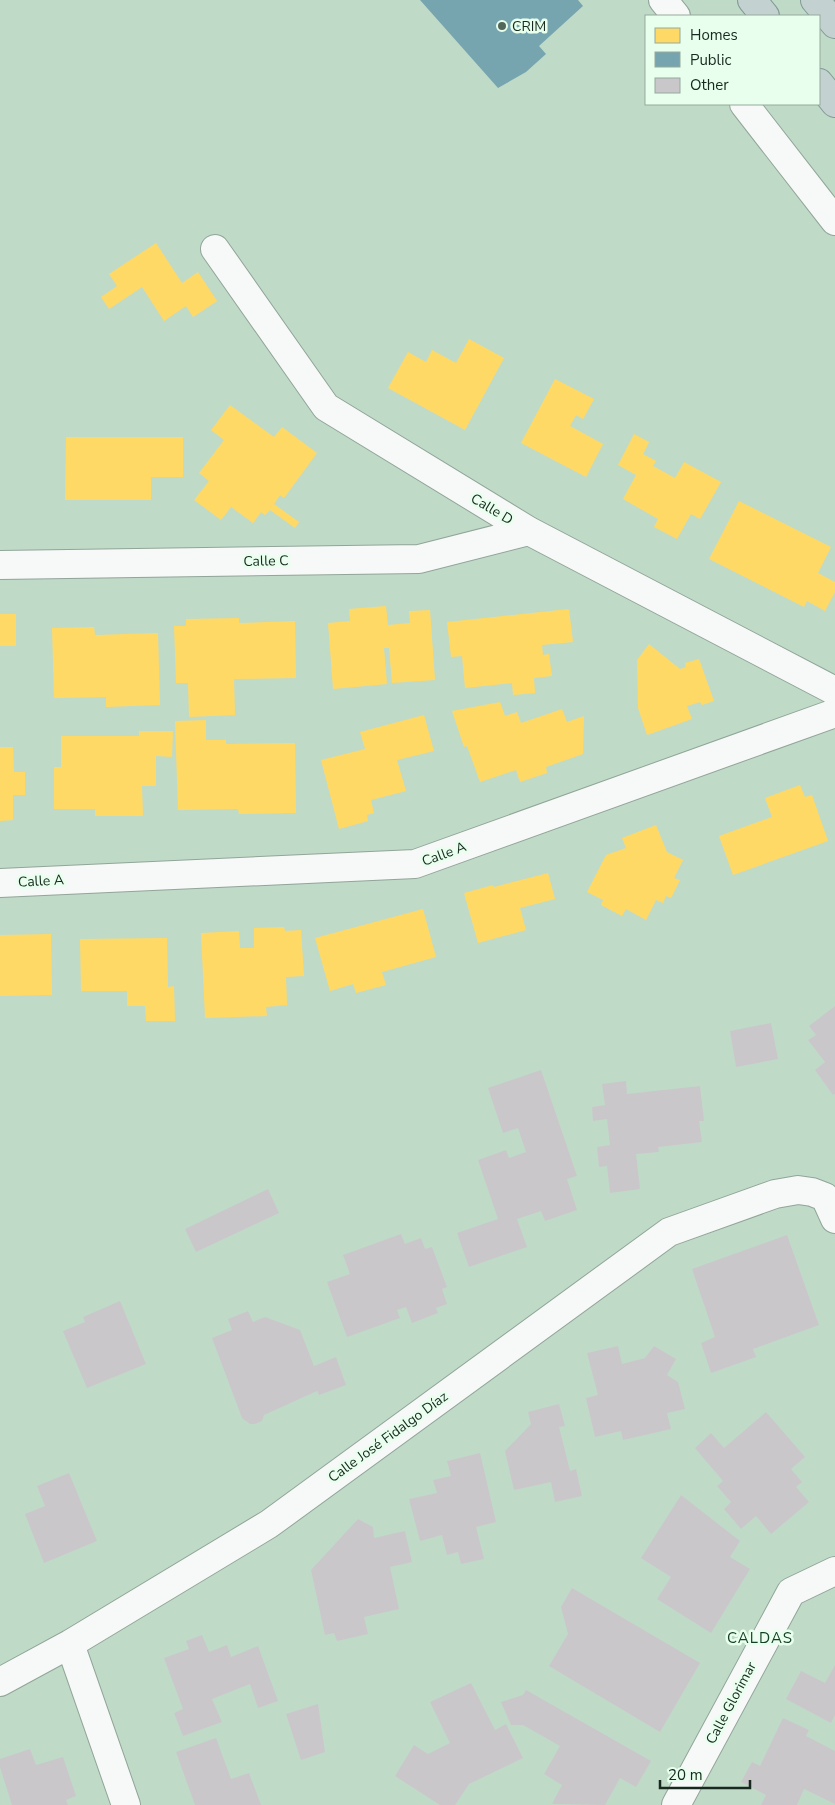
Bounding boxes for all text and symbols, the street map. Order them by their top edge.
legend [645,15,820,105]
place label: CRIM [512,17,546,36]
marker: CRIM [496,20,508,32]
text: Homes [690,25,738,45]
text: Public [690,50,731,70]
text: Other [690,75,729,95]
street label: Calle D [467,489,517,529]
street label: Calle C [243,551,289,571]
street label: Calle A [419,837,469,871]
street label: Calle A [17,870,65,892]
street label: Calle José Fidalgo Díaz [324,1387,452,1487]
district label: CALDAS [727,1628,793,1648]
street label: Calle Glorimar [701,1659,761,1747]
scale bar [660,1758,750,1790]
text: 20 m [668,1765,703,1785]

